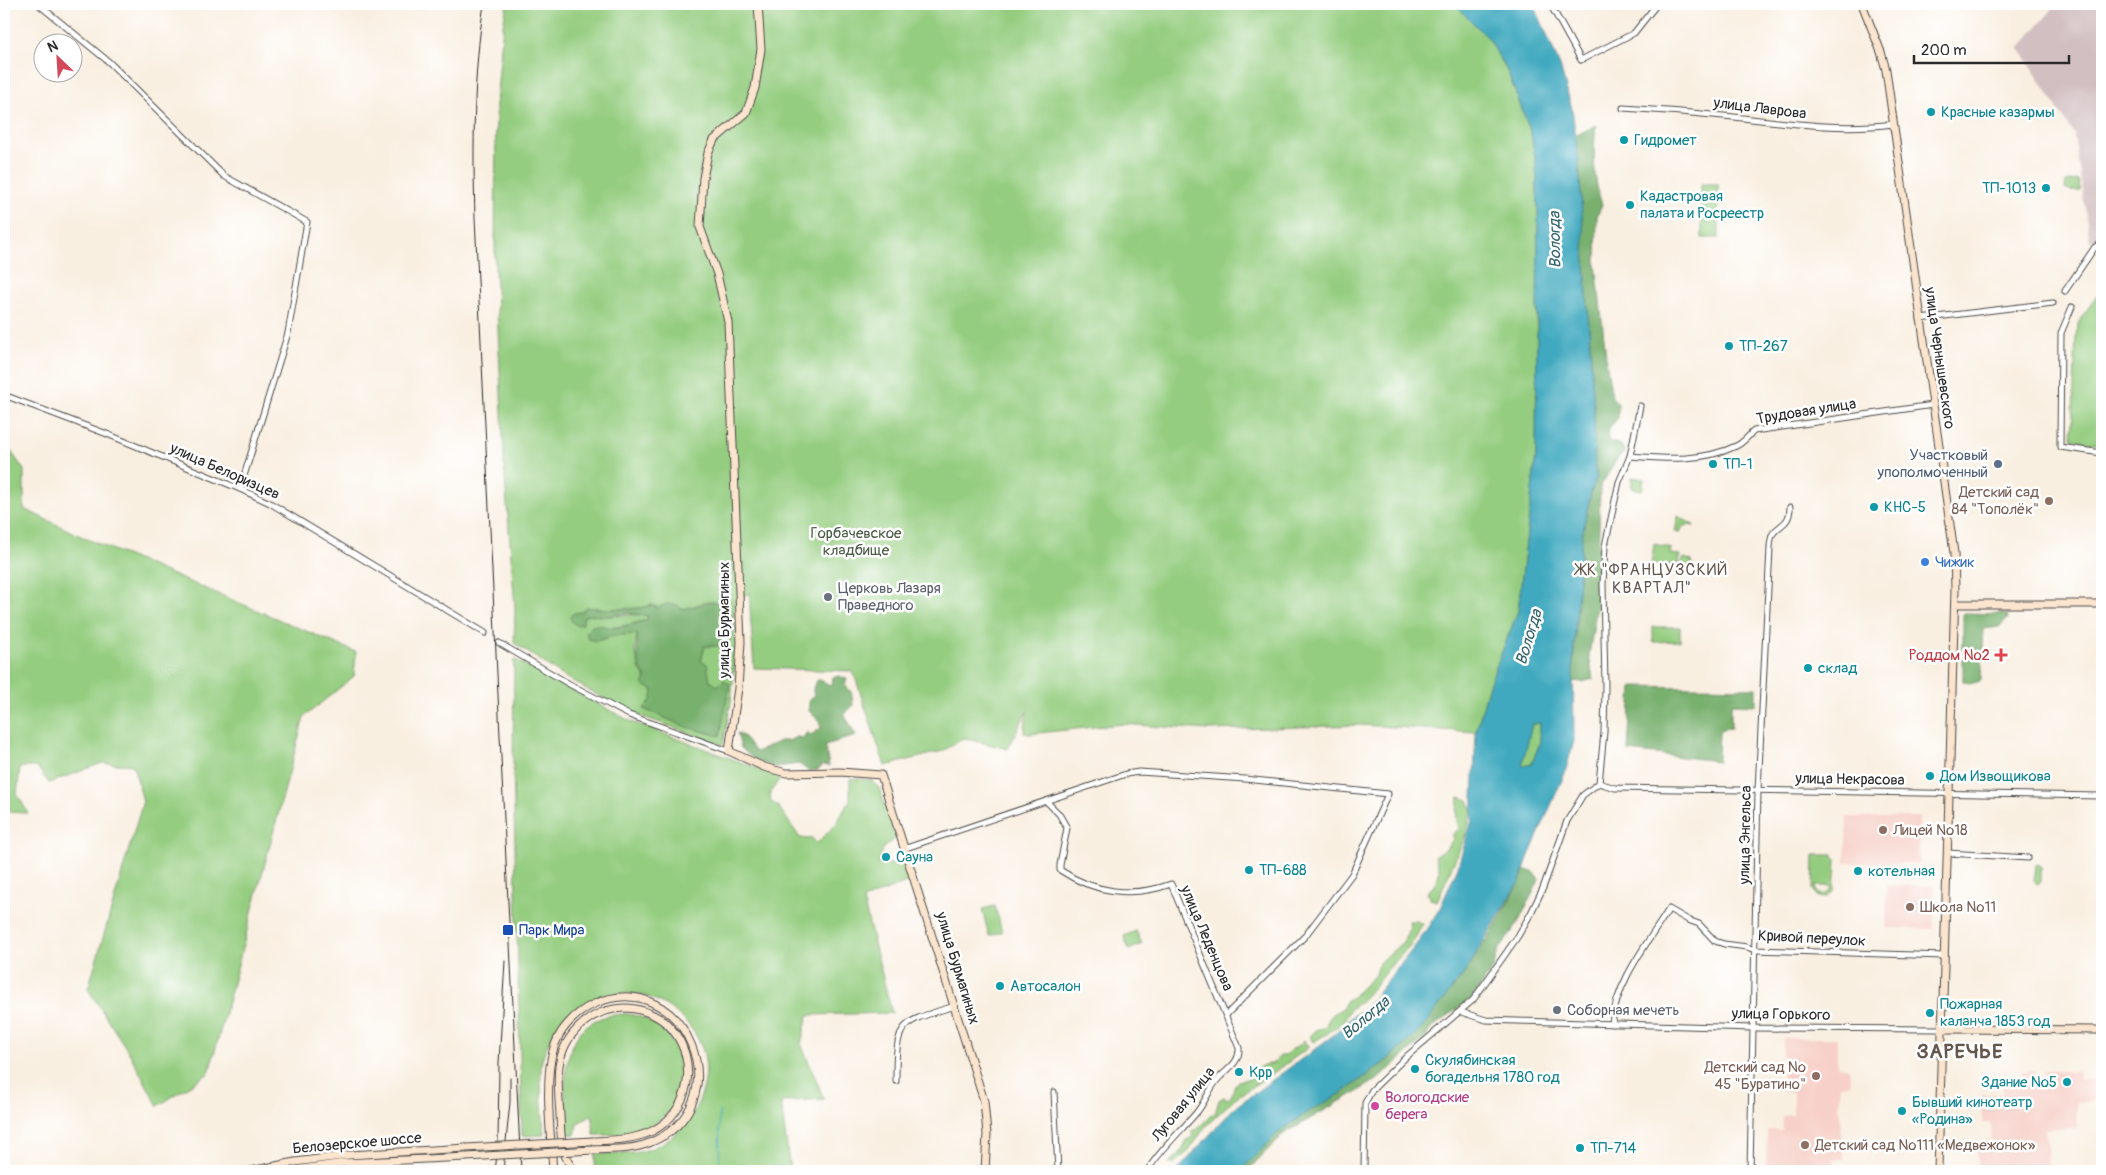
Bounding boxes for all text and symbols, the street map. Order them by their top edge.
north arrow [32,32,82,82]
scale bar [1914,32,2068,64]
text: N [45,37,61,56]
text: 200 m [1921,41,1966,60]
street label: улица Лаврова [1711,93,1807,124]
place label: Красные казармы [1941,103,2055,122]
marker: Красные казармы [1925,106,1937,118]
place label: Гидромет [1634,131,1697,150]
marker: Гидромет [1618,134,1630,146]
place label: ТП-1013 [1982,179,2036,198]
marker: ТП-1013 [2040,182,2052,194]
place label: Кадастровая палата и Росреестр [1640,187,1764,223]
marker: Кадастровая палата и Росреестр [1624,199,1636,211]
water label: Вологда [1544,210,1565,268]
street label: улица Чернышевского [1920,285,1959,430]
place label: ТП-267 [1739,337,1788,356]
marker: ТП-267 [1723,340,1735,352]
street label: Трудовая улица [1755,394,1857,429]
street label: улица Белоризцев [166,438,283,504]
place label: Участковый упополмоченный [1877,446,1988,482]
place label: ТП-1 [1723,455,1753,474]
marker: ТП-1 [1707,458,1719,470]
marker: Участковый упополмоченный [1992,458,2004,470]
place label: Детский сад 84 "Тополёк" [1952,483,2039,519]
marker: Детский сад 84 "Тополёк" [2043,495,2055,507]
place label: КНС-5 [1884,498,1926,517]
marker: КНС-5 [1868,501,1880,513]
park label: Горбачевское кладбище [810,524,902,560]
place label: Чижик [1935,553,1975,572]
marker: Чижик [1919,556,1931,568]
district label: ЖК "ФРАНЦУЗСКИЙ КВАРТАЛ" [1573,560,1728,598]
street label: улица Бурмагиных [715,562,734,679]
place label: Церковь Лазаря Праведного [838,579,941,615]
marker: Церковь Лазаря Праведного [822,591,834,603]
water label: Вологда [1511,606,1547,667]
place label: Роддом №2 [1909,646,1990,665]
marker: Роддом №2 [1994,648,2008,662]
place label: склад [1818,659,1857,678]
marker: склад [1802,662,1814,674]
place label: Дом Извощикова [1939,767,2051,786]
street label: улица Некрасова [1794,769,1905,790]
marker: Дом Извощикова [1924,770,1936,782]
street label: улица Энгельса [1735,785,1756,886]
place label: Лицей №18 [1892,821,1968,840]
marker: Лицей №18 [1877,824,1889,836]
place label: Сауна [896,848,933,867]
marker: Сауна [880,851,892,863]
place label: ТП-688 [1259,861,1307,880]
place label: котельная [1868,862,1935,881]
marker: ТП-688 [1243,864,1255,876]
marker: котельная [1852,865,1864,877]
street label: улица Леденцова [1175,882,1237,994]
place label: Школа №11 [1920,898,1996,917]
marker: Школа №11 [1904,901,1916,913]
street label: улица Бурмагиных [931,909,984,1027]
place label: Парк Мира [519,921,585,940]
marker: Парк Мира [501,923,515,937]
street label: Кривой переулок [1758,926,1867,951]
place label: Автосалон [1010,977,1081,996]
marker: Автосалон [994,980,1006,992]
water label: Вологда [1338,991,1395,1044]
place label: Пожарная каланча 1853 год [1940,995,2050,1031]
place label: Соборная мечеть [1567,1001,1680,1020]
marker: Соборная мечеть [1551,1004,1563,1016]
street label: улица Горького [1730,1004,1831,1025]
marker: Пожарная каланча 1853 год [1924,1007,1936,1019]
district label: ЗАРЕЧЬЕ [1917,1039,2003,1064]
place label: Скулябинская богадельня 1780 год [1425,1051,1560,1087]
place label: Детский сад № 45 "Буратино" [1704,1058,1806,1094]
street label: Луговая улица [1147,1063,1219,1146]
place label: Kpp [1249,1063,1272,1082]
marker: Скулябинская богадельня 1780 год [1409,1063,1421,1075]
marker: Kpp [1233,1066,1245,1078]
marker: Детский сад № 45 "Буратино" [1810,1070,1822,1082]
place label: Здание №5 [1981,1073,2057,1092]
marker: Здание №5 [2061,1076,2073,1088]
place label: Вологодские берега [1385,1088,1470,1124]
place label: Бывший кинотеатр «Родина» [1912,1093,2032,1129]
marker: Вологодские берега [1369,1100,1381,1112]
marker: Бывший кинотеатр «Родина» [1896,1105,1908,1117]
street label: Белозерское шоссе [292,1128,423,1159]
place label: Детский сад №111 «Медвежонок» [1814,1136,2036,1155]
place label: ТП-714 [1590,1139,1637,1158]
marker: Детский сад №111 «Медвежонок» [1799,1139,1811,1151]
marker: ТП-714 [1574,1142,1586,1154]

